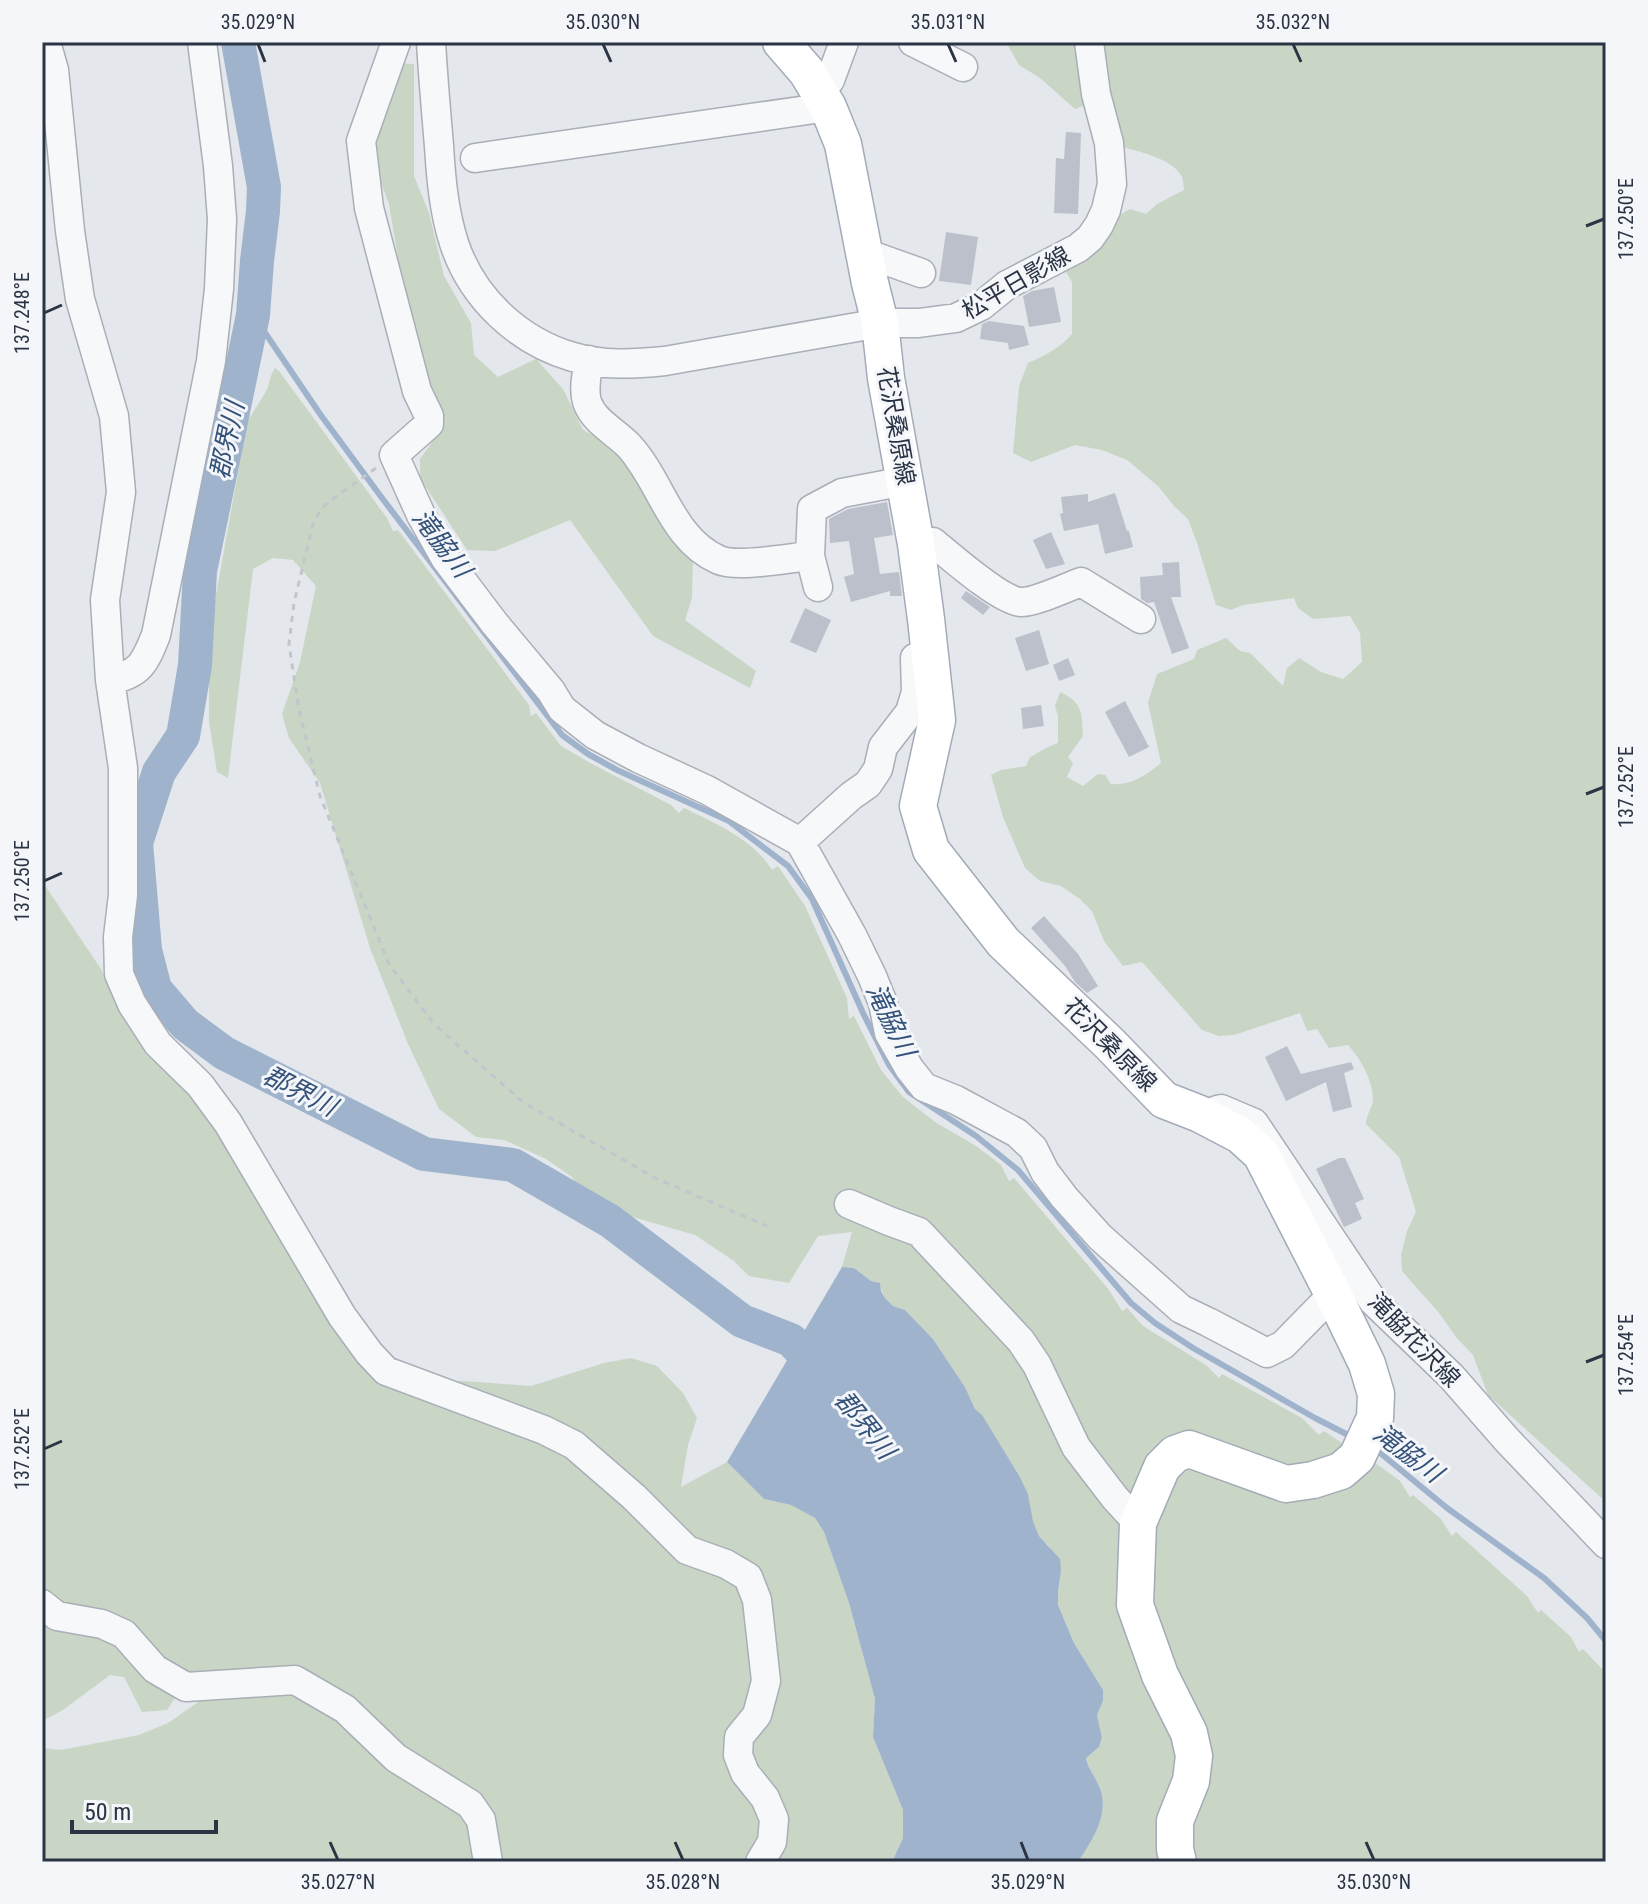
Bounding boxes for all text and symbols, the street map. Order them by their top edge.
text: 35.029°N [221,10,295,34]
text: 35.030°N [566,10,640,34]
text: 35.031°N [911,10,985,34]
text: 35.032°N [1256,10,1330,34]
text: 137.250°E [1614,178,1638,260]
street label: 松平日影線 [957,241,1075,325]
text: 137.248°E [10,272,34,354]
street label: 花沢桑原線 [872,364,920,488]
water label: 郡界川 [204,396,250,481]
water label: 滝脇川 [407,503,479,586]
text: 137.252°E [1614,746,1638,828]
text: 137.250°E [10,840,34,922]
water label: 滝脇川 [860,978,923,1064]
street label: 花沢桑原線 [1058,993,1162,1097]
water label: 郡界川 [258,1060,344,1123]
street label: 滝脇花沢線 [1362,1287,1466,1393]
text: 137.254°E [1614,1314,1638,1396]
water label: 郡界川 [829,1385,903,1467]
text: 137.252°E [10,1408,34,1490]
water label: 滝脇川 [1368,1418,1451,1490]
scale bar [72,1784,216,1834]
text: 50 m [84,1798,131,1826]
text: 35.027°N [301,1870,375,1894]
text: 35.028°N [646,1870,720,1894]
text: 35.029°N [991,1870,1065,1894]
text: 35.030°N [1337,1870,1411,1894]

